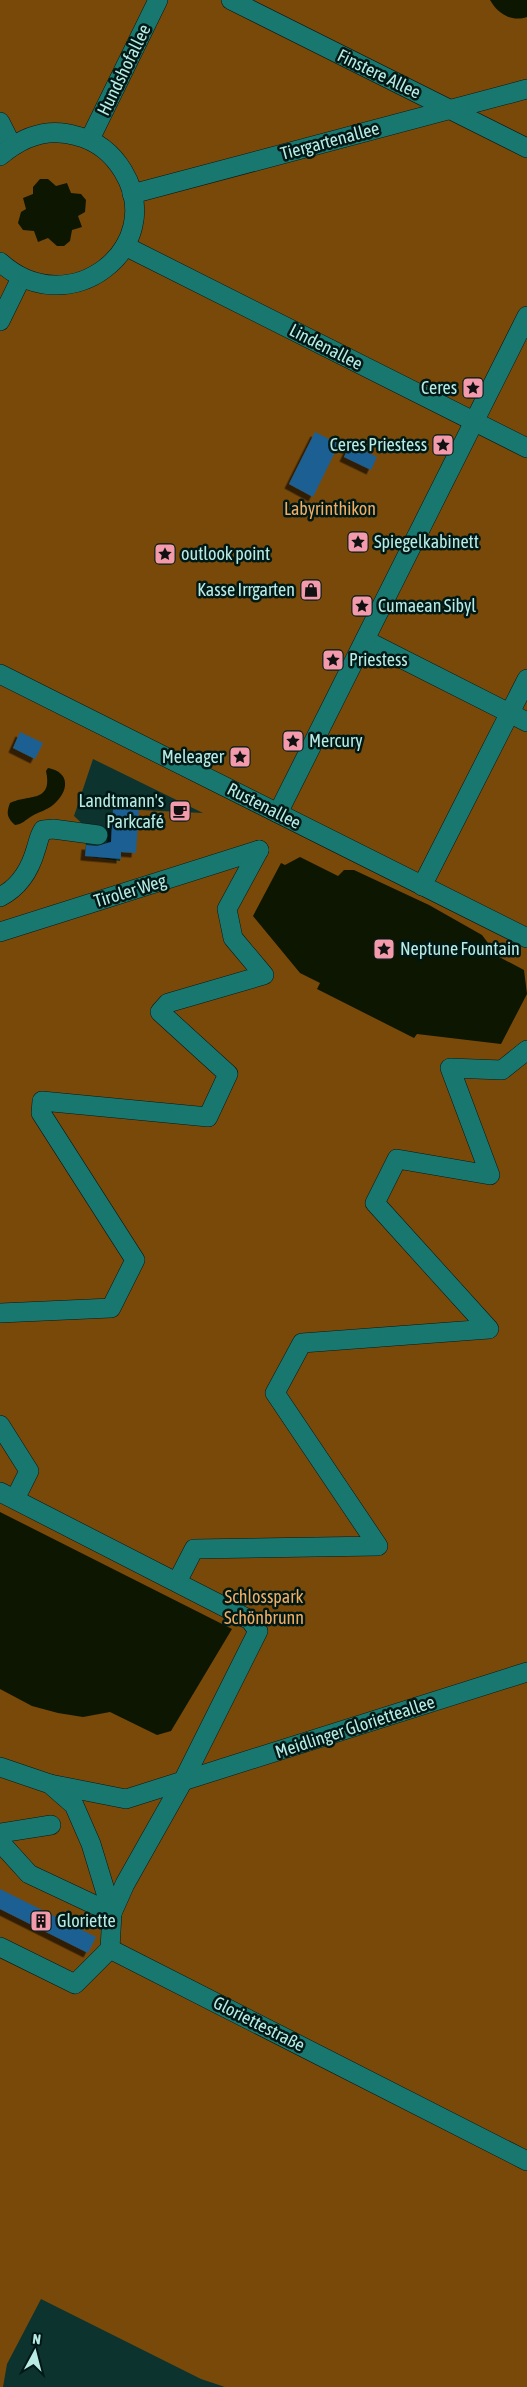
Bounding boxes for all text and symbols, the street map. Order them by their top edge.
street label: Hundshofallee [92,21,155,119]
street label: Finstere Allee [334,44,424,103]
street label: Tiergartenallee [278,117,382,164]
street label: Lindenallee [286,319,366,374]
place icon: Ceres [461,376,485,400]
place label: Ceres [421,377,457,398]
place icon: Ceres Priestess [431,433,455,457]
place label: Ceres Priestess [330,434,427,455]
park label: Labyrinthikon [284,498,376,519]
place icon: Spiegelkabinett [346,530,370,554]
place label: Spiegelkabinett [374,531,479,552]
place icon: outlook point [153,542,177,566]
place label: outlook point [181,543,270,564]
shop icon: Kasse Irrgarten [299,578,323,602]
place label: Kasse Irrgarten [197,579,295,600]
place icon: Cumaean Sibyl [350,594,374,618]
place label: Cumaean Sibyl [378,595,476,616]
place icon: Priestess [321,648,345,672]
place label: Priestess [349,649,408,670]
place icon: Mercury [281,729,305,753]
place label: Mercury [309,730,363,751]
place icon: Meleager [228,745,252,769]
place label: Meleager [162,746,225,767]
street label: Rustenallee [224,778,305,833]
place label: Landtmann's Parkcafé [78,790,164,832]
cafe icon: Landtmann's Parkcafé [168,799,192,823]
street label: Tiroler Weg [91,870,169,911]
place icon: Neptune Fountain [372,937,396,961]
place label: Neptune Fountain [400,938,520,959]
park label: Schlosspark Schönbrunn [224,1586,304,1628]
street label: Meidlinger Glorietteallee [272,1691,437,1762]
building icon: Gloriette [29,1909,53,1933]
place label: Gloriette [57,1910,116,1931]
street label: Gloriettestraße [210,1991,309,2056]
north arrow [10,2327,60,2377]
text: N [32,2331,42,2348]

